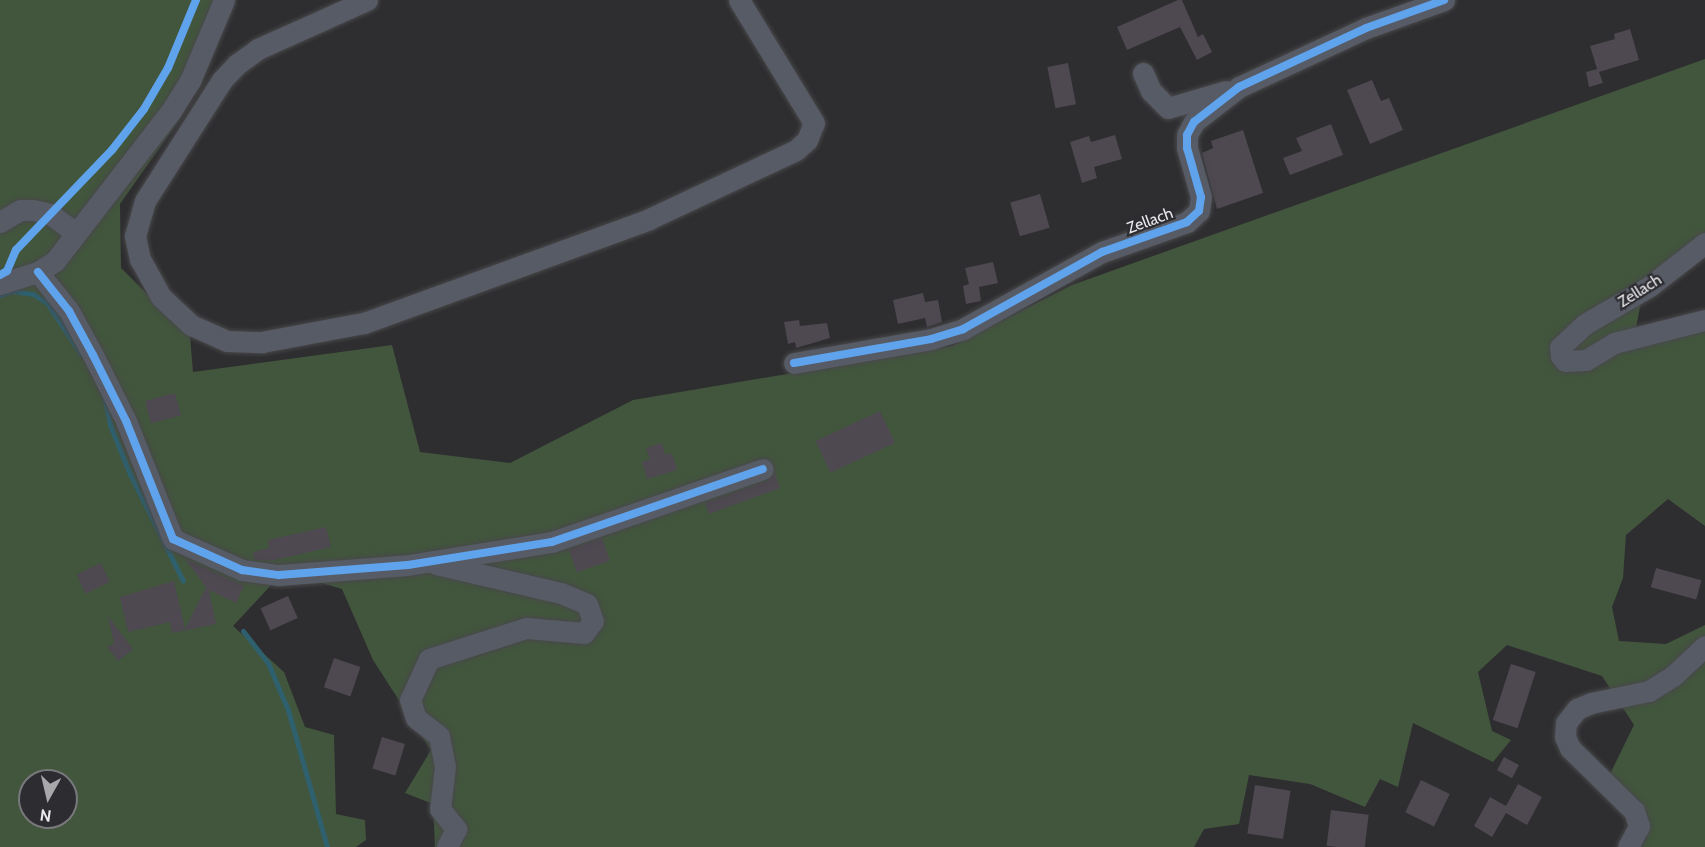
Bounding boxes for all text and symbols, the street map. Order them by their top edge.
street label: Zellach [1124,204,1176,238]
street label: Zellach [1615,270,1665,312]
north arrow [18,769,78,829]
text: N [39,805,53,826]

